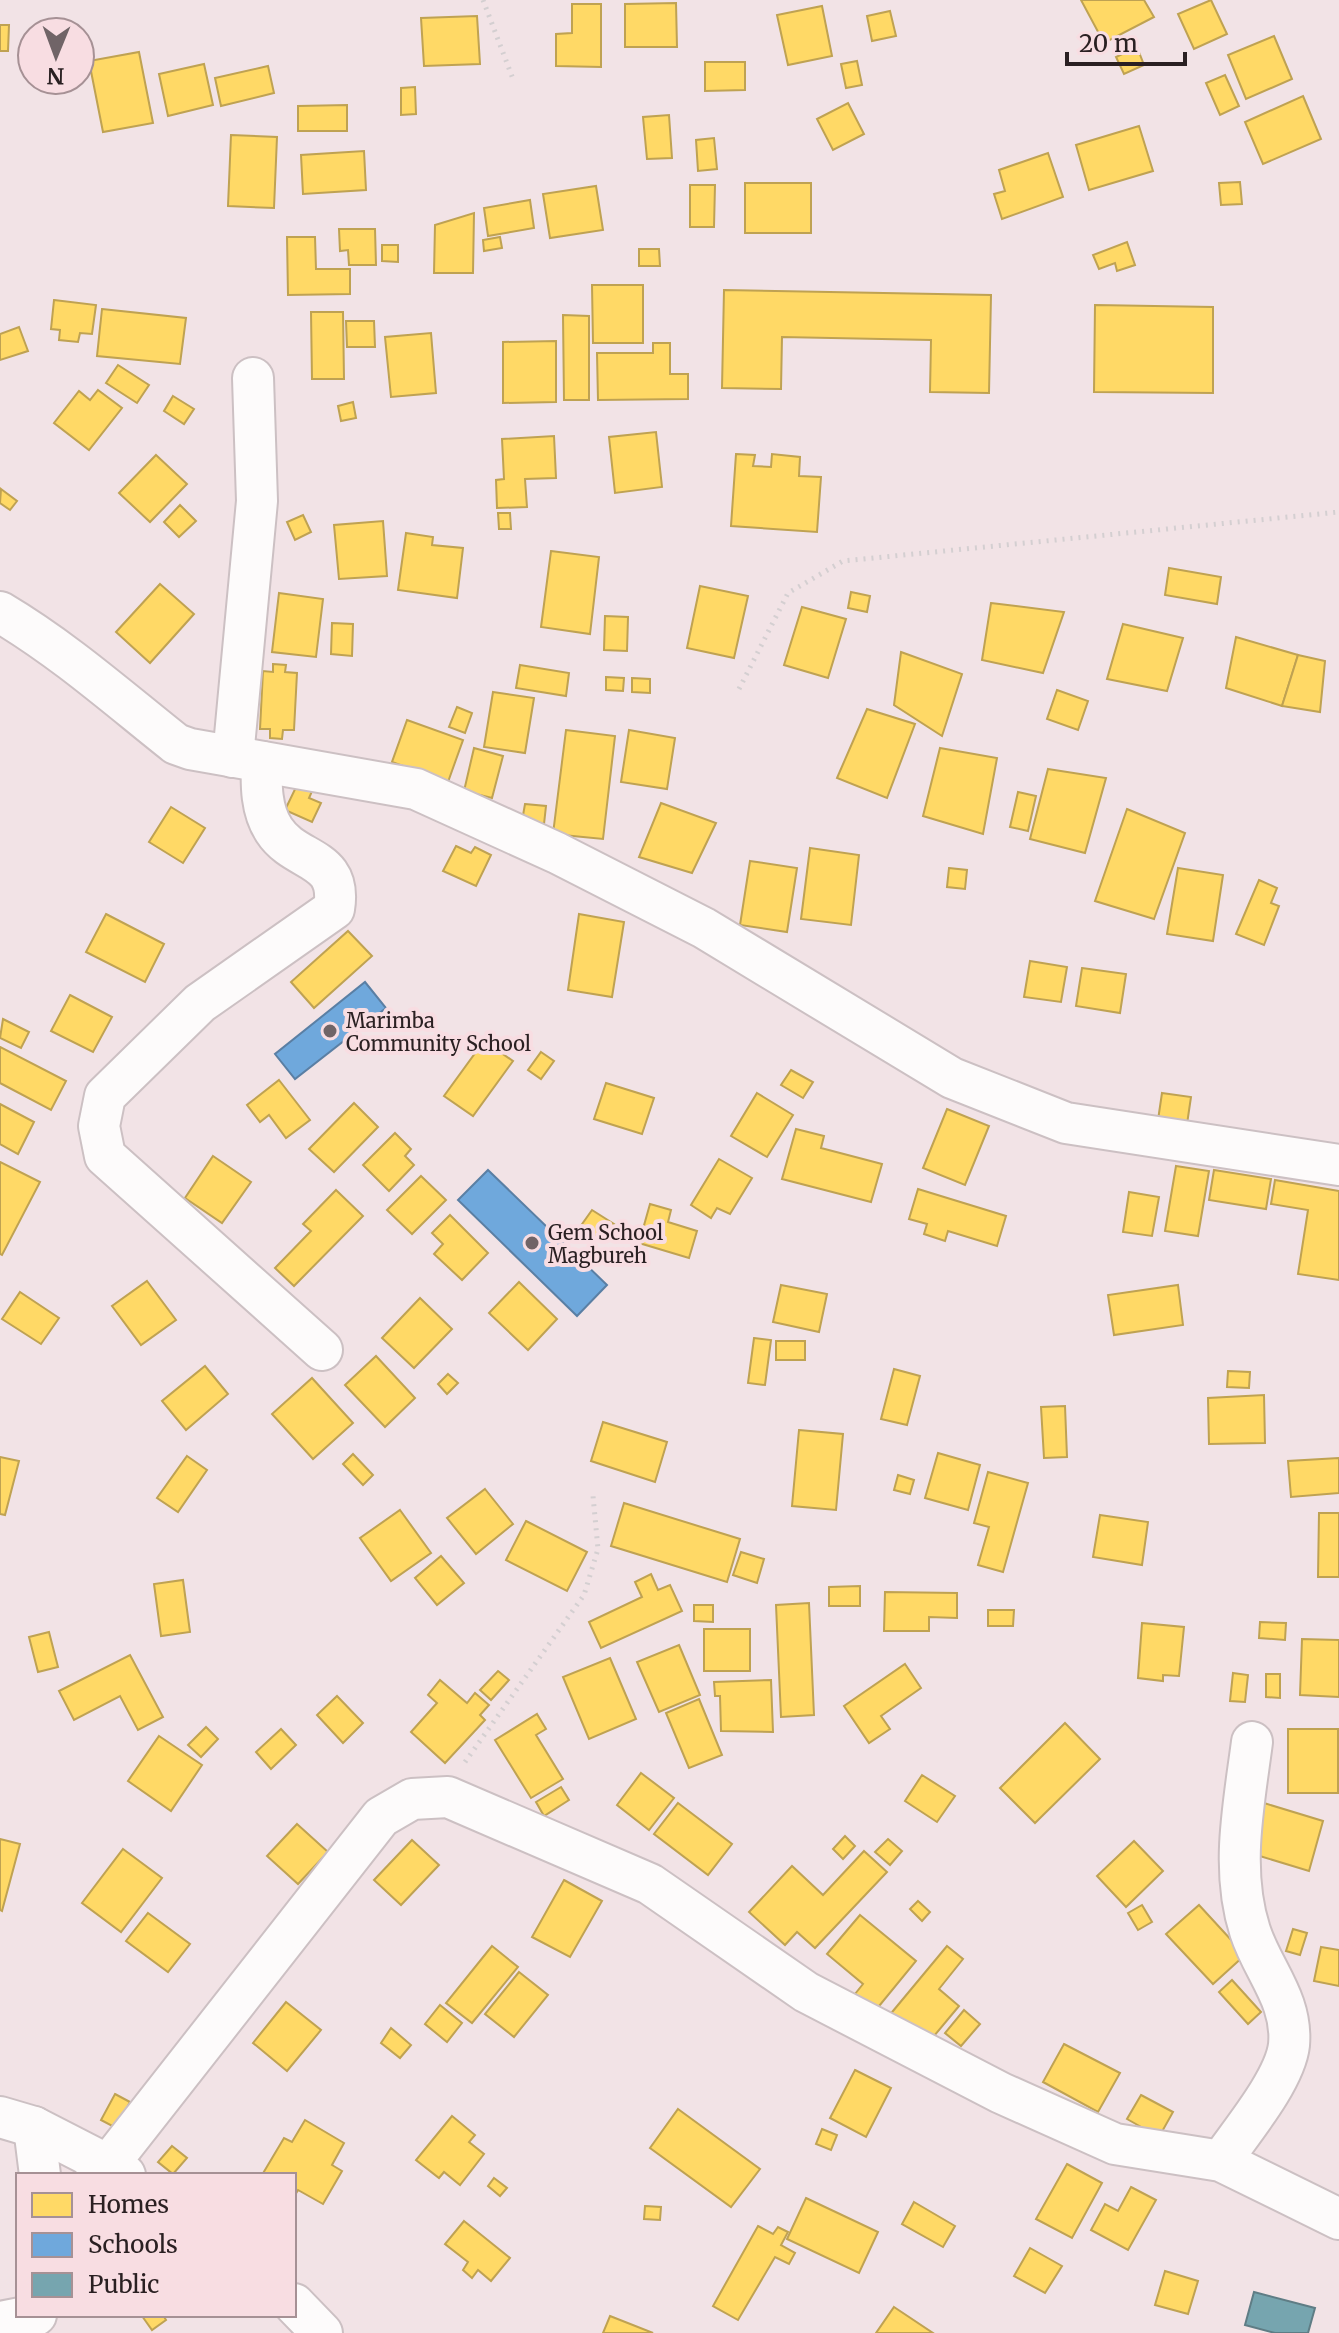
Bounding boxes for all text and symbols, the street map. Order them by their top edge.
north arrow [16,16,96,96]
scale bar [1067,16,1185,66]
text: 20 m [1079,28,1138,59]
text: N [46,62,65,90]
place label: Marimba Community School [346,1008,531,1056]
marker: Marimba Community School [321,1022,339,1040]
place label: Gem School Magbureh [548,1220,663,1268]
marker: Gem School Magbureh [523,1234,541,1252]
legend [16,2173,296,2317]
text: Homes [88,2189,169,2220]
text: Schools [88,2229,178,2260]
text: Public [88,2269,159,2300]

